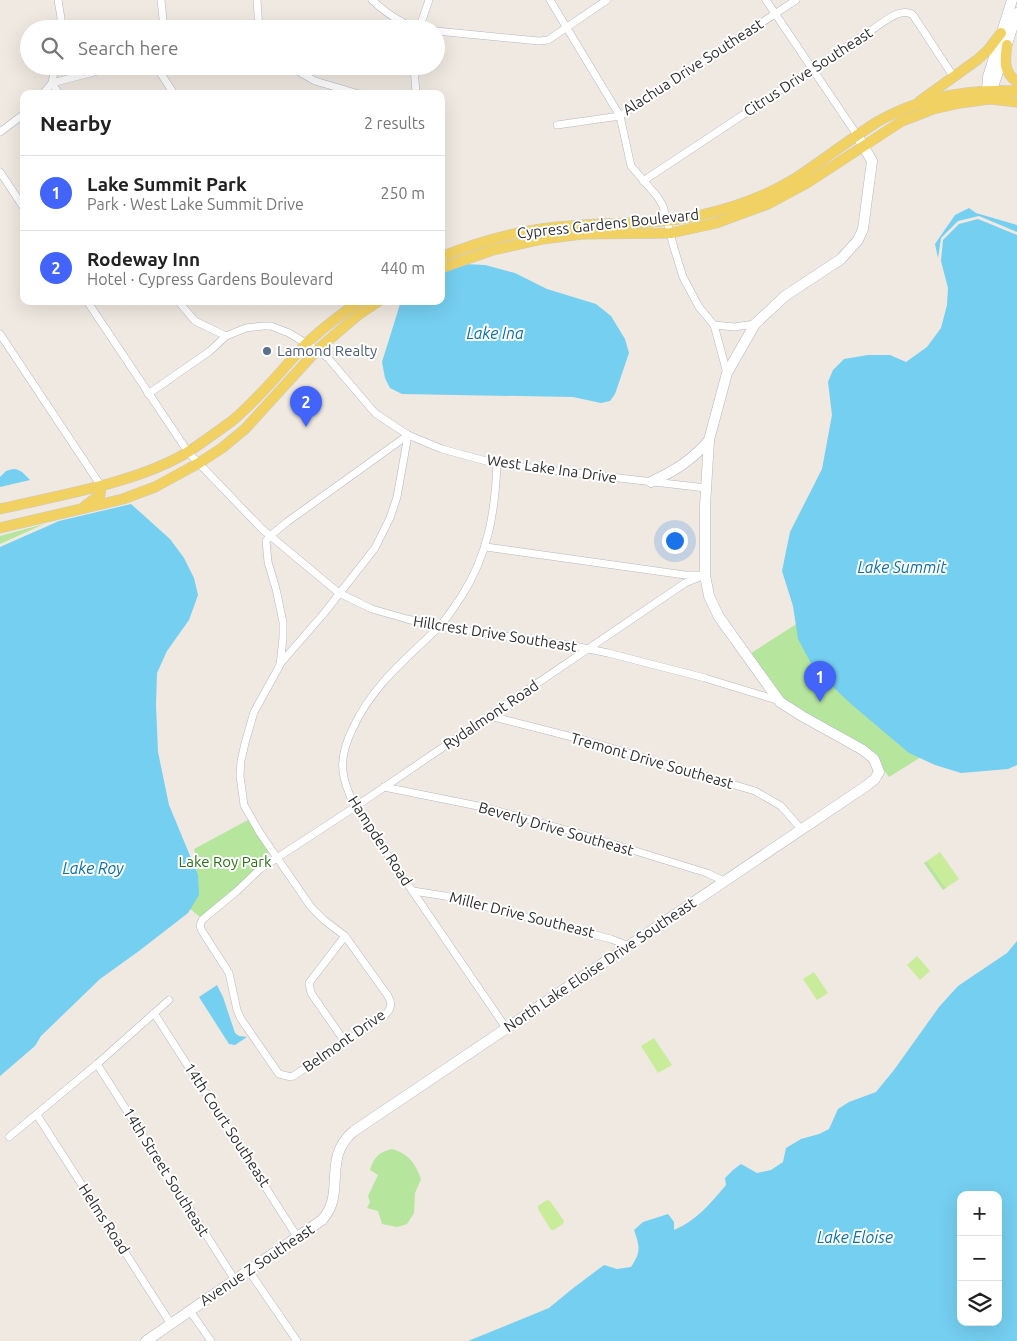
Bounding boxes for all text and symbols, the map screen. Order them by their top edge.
street label: Alachua Drive Southeast [619,15,766,118]
search box [20,20,445,75]
street label: Citrus Drive Southeast [740,24,875,120]
icon: search [38,34,66,62]
text: Search here [78,37,178,59]
text: Nearby [40,111,111,135]
text: 2 results [364,114,425,132]
text: Lake Summit Park [87,173,247,195]
text: 1 [51,184,61,202]
text: 250 m [380,184,425,202]
text: Park · West Lake Summit Drive [87,195,304,213]
street label: Cypress Gardens Boulevard [516,205,700,242]
text: Rodeway Inn [87,248,200,270]
text: 2 [51,259,61,277]
text: 440 m [380,259,425,277]
text: Hotel · Cypress Gardens Boulevard [87,270,333,288]
water label: Lake Ina [466,324,524,342]
place label: Lamond Realty [277,342,377,359]
marker: Lamond Realty [261,345,273,357]
pin: 2 [290,386,322,427]
street label: West Lake Ina Drive [486,451,618,486]
your location [662,528,688,554]
water label: Lake Summit [857,558,947,576]
street label: Hillcrest Drive Southeast [412,612,578,655]
pin: 1 [804,661,836,702]
street label: Rydalmont Road [440,676,542,753]
street label: Tremont Drive Southeast [569,729,735,792]
street label: Hampden Road [345,793,416,889]
street label: Beverly Drive Southeast [477,798,636,859]
park label: Lake Roy Park [179,853,272,870]
water label: Lake Roy [62,859,124,877]
street label: Miller Drive Southeast [448,888,597,941]
street label: North Lake Eloise Drive Southeast [501,894,699,1035]
street label: Belmont Drive [299,1006,388,1075]
street label: 14th Court Southeast [181,1060,274,1190]
street label: 14th Street Southeast [120,1104,213,1239]
street label: Helms Road [75,1180,133,1257]
map controls [957,1191,1002,1326]
button: + [957,1191,1002,1236]
street label: Avenue Z Southeast [196,1220,317,1309]
water label: Lake Eloise [817,1228,893,1246]
button: − [957,1236,1002,1281]
button: layers [957,1281,1002,1326]

